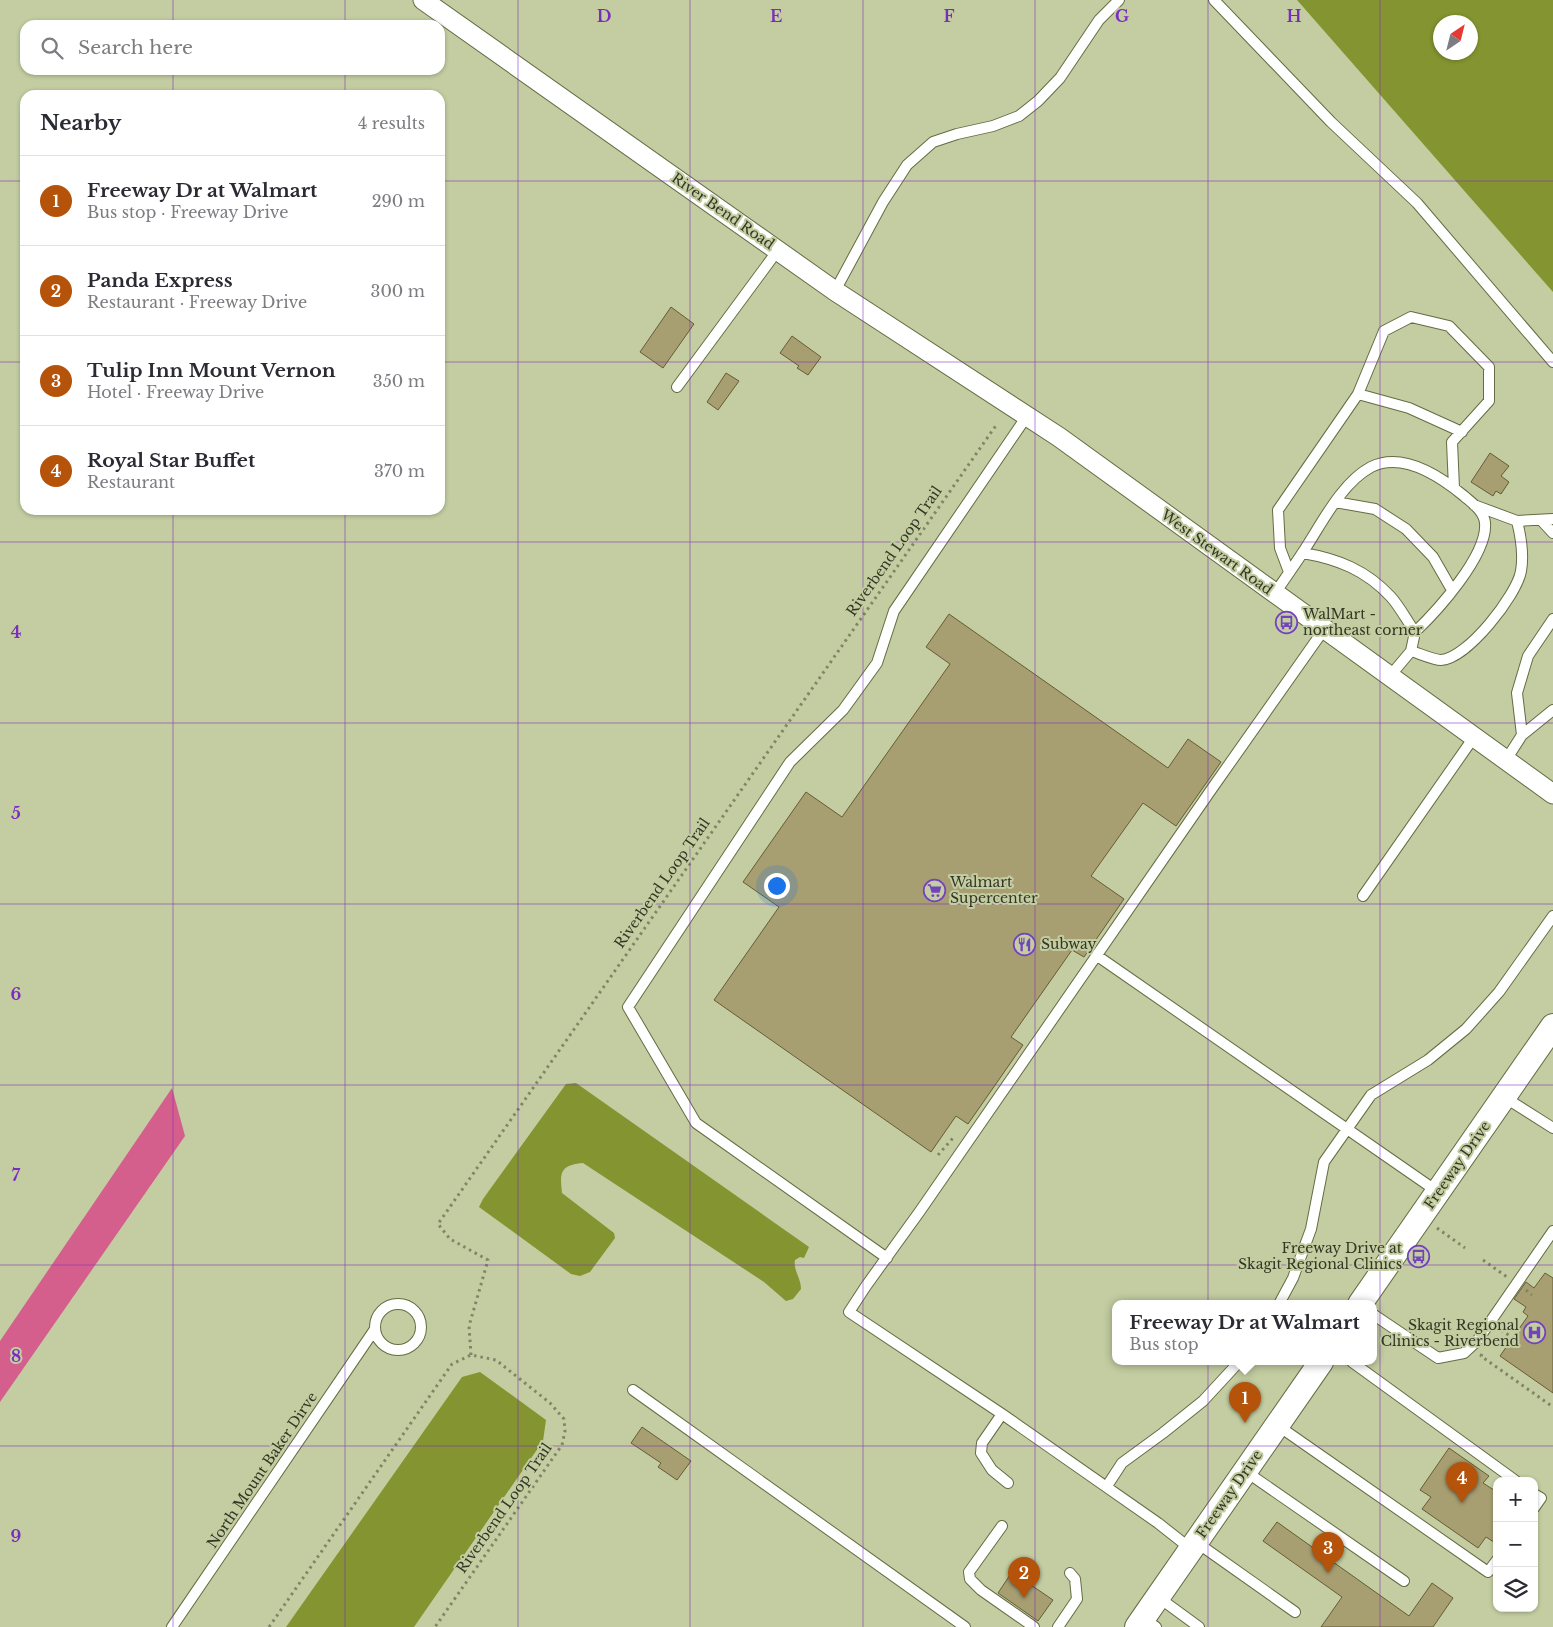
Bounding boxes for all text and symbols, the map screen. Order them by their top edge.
text: D [597,6,611,26]
text: E [770,6,782,26]
text: F [943,6,955,26]
text: G [1115,6,1129,26]
text: H [1286,6,1302,26]
north arrow [1433,15,1478,60]
search box [20,20,445,75]
icon: search [38,34,66,62]
text: Search here [78,36,193,59]
text: Nearby [40,110,121,136]
text: 4 results [358,113,425,133]
street label: River Bend Road [668,169,778,254]
text: Freeway Dr at Walmart [87,179,317,202]
text: 1 [53,191,59,211]
text: 290 m [372,191,425,211]
text: Bus stop · Freeway Drive [87,202,288,222]
text: Panda Express [87,269,233,292]
text: 2 [51,281,61,301]
text: 300 m [371,281,425,301]
text: Restaurant · Freeway Drive [87,292,307,312]
text: Tulip Inn Mount Vernon [87,359,336,382]
text: 3 [51,371,61,391]
text: 350 m [373,371,425,391]
text: Hotel · Freeway Drive [87,382,264,402]
text: Royal Star Buffet [87,449,255,472]
text: 4 [51,461,61,481]
text: 370 m [374,461,425,481]
text: Restaurant [87,472,175,492]
street label: Riverbend Loop Trail [842,482,946,619]
street label: West Stewart Road [1157,505,1277,599]
place label: WalMart - northeast corner [1302,605,1423,639]
bus stop icon: WalMart - northeast corner [1275,610,1299,634]
text: 4 [11,622,21,642]
text: 5 [11,803,21,823]
street label: Riverbend Loop Trail [610,814,714,951]
your location [764,873,790,899]
place label: Walmart Supercenter [949,873,1038,907]
supermarket icon: Walmart Supercenter [922,878,946,902]
restaurant icon: Subway [1013,932,1037,956]
place label: Subway [1041,935,1097,953]
text: 6 [11,984,22,1004]
street label: Freeway Drive [1420,1117,1494,1213]
text: 7 [12,1165,21,1185]
place label: Freeway Drive at Skagit Regional Clinics [1238,1239,1403,1273]
bus stop icon: Freeway Drive at Skagit Regional Clinics [1406,1244,1430,1268]
popup [1112,1300,1377,1365]
text: Freeway Dr at Walmart [1129,1311,1360,1334]
place label: Skagit Regional Clinics - Riverbend [1381,1316,1520,1350]
hospital icon: Skagit Regional Clinics - Riverbend [1523,1321,1547,1345]
text: Bus stop [1129,1334,1199,1354]
text: 8 [11,1346,21,1366]
pin: 1 [1229,1382,1261,1423]
street label: North Mount Baker Dirve [203,1389,321,1551]
street label: Riverbend Loop Trail [452,1439,556,1576]
street label: Freeway Drive [1192,1446,1266,1542]
pin: 4 [1446,1462,1478,1503]
map controls [1493,1477,1538,1612]
button: + [1493,1477,1538,1522]
button: − [1493,1522,1538,1567]
text: 9 [11,1526,22,1546]
pin: 3 [1312,1532,1344,1573]
pin: 2 [1008,1557,1040,1598]
button: layers [1493,1567,1538,1612]

